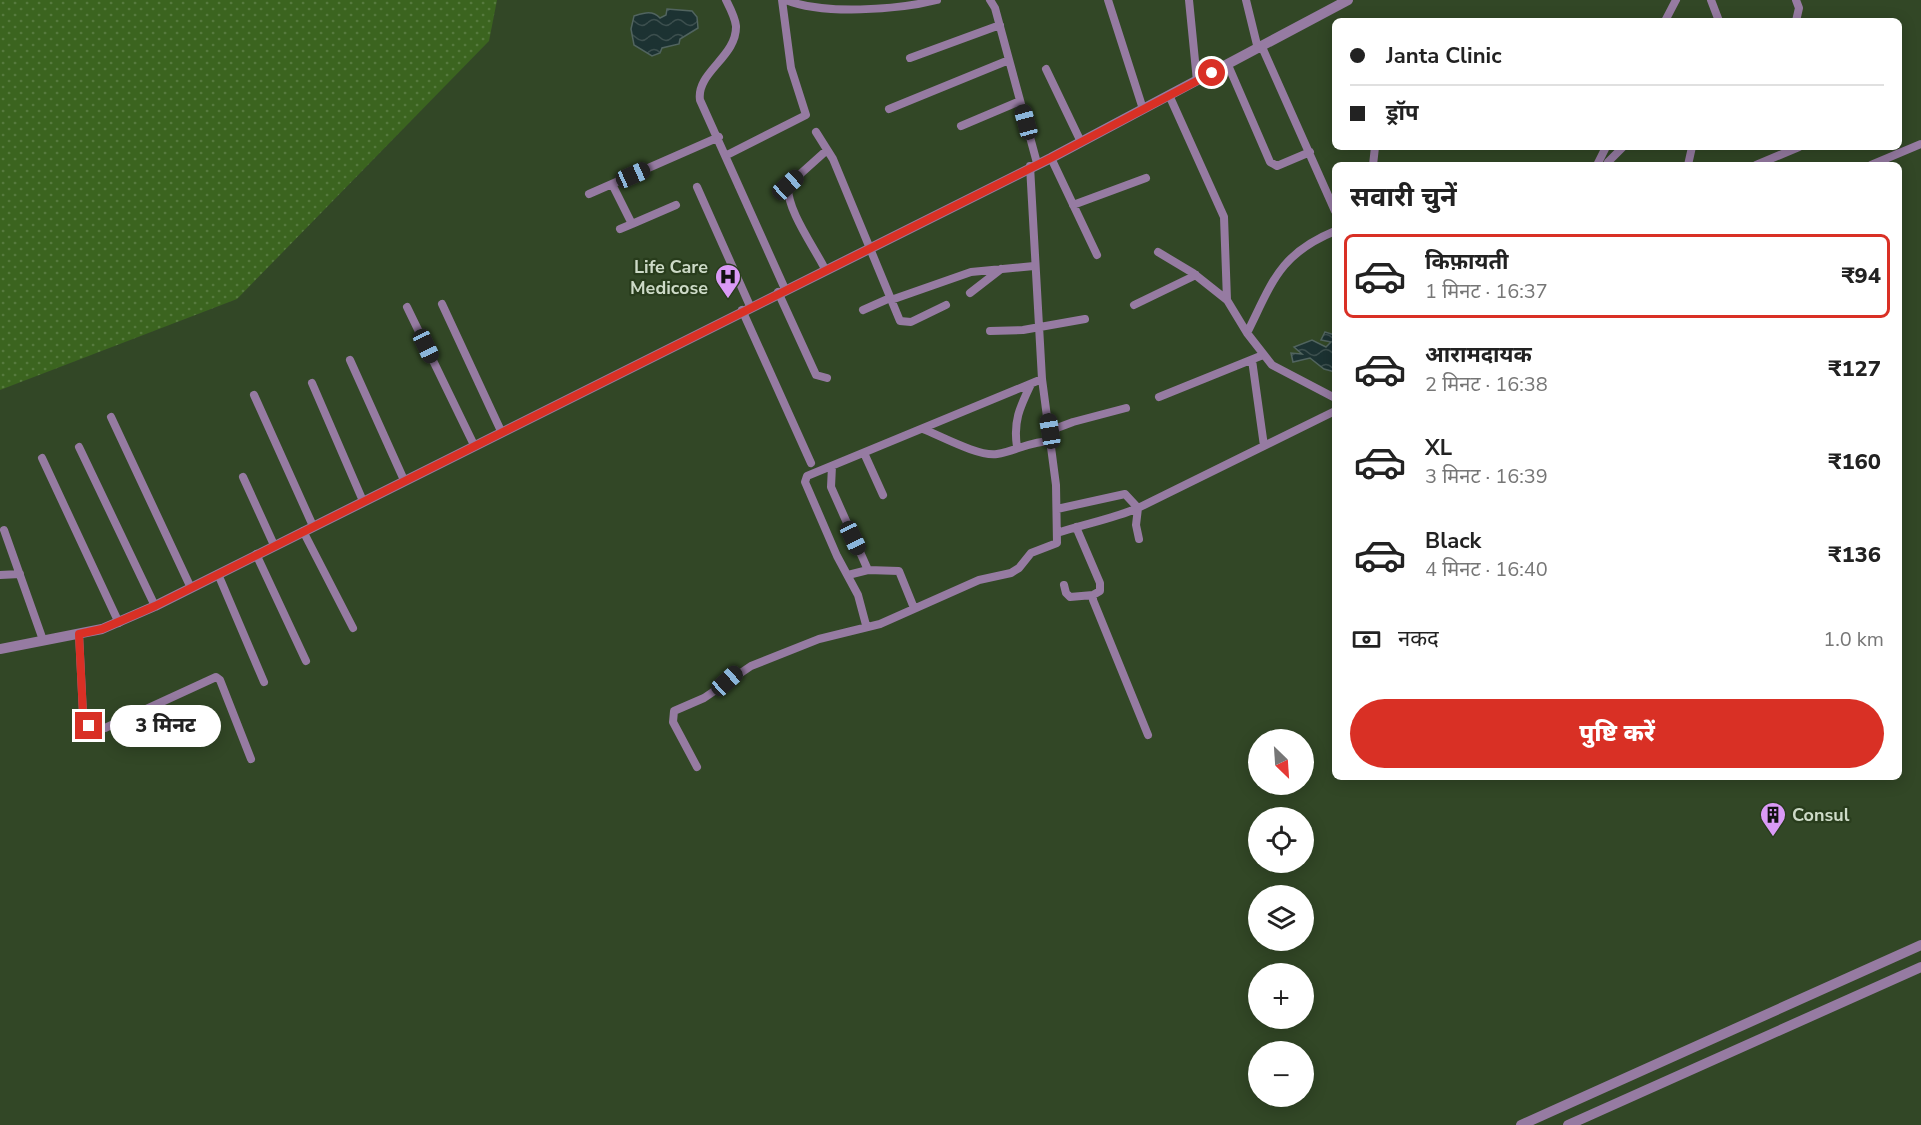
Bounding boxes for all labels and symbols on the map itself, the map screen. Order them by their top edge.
route start [1198,59,1225,86]
car [1013,102,1039,142]
car [613,159,653,191]
car [769,166,807,204]
place label: Life Care Medicose [630,255,708,300]
hospital icon: Life Care Medicose [713,262,743,300]
car [410,326,442,366]
car [1038,412,1062,450]
car [837,518,869,558]
car [708,662,746,700]
callout: 3 मिनट [110,705,221,747]
route end [75,712,102,739]
north arrow [1248,729,1314,795]
building icon: Consul [1758,800,1788,838]
place label: Consul [1792,803,1850,827]

